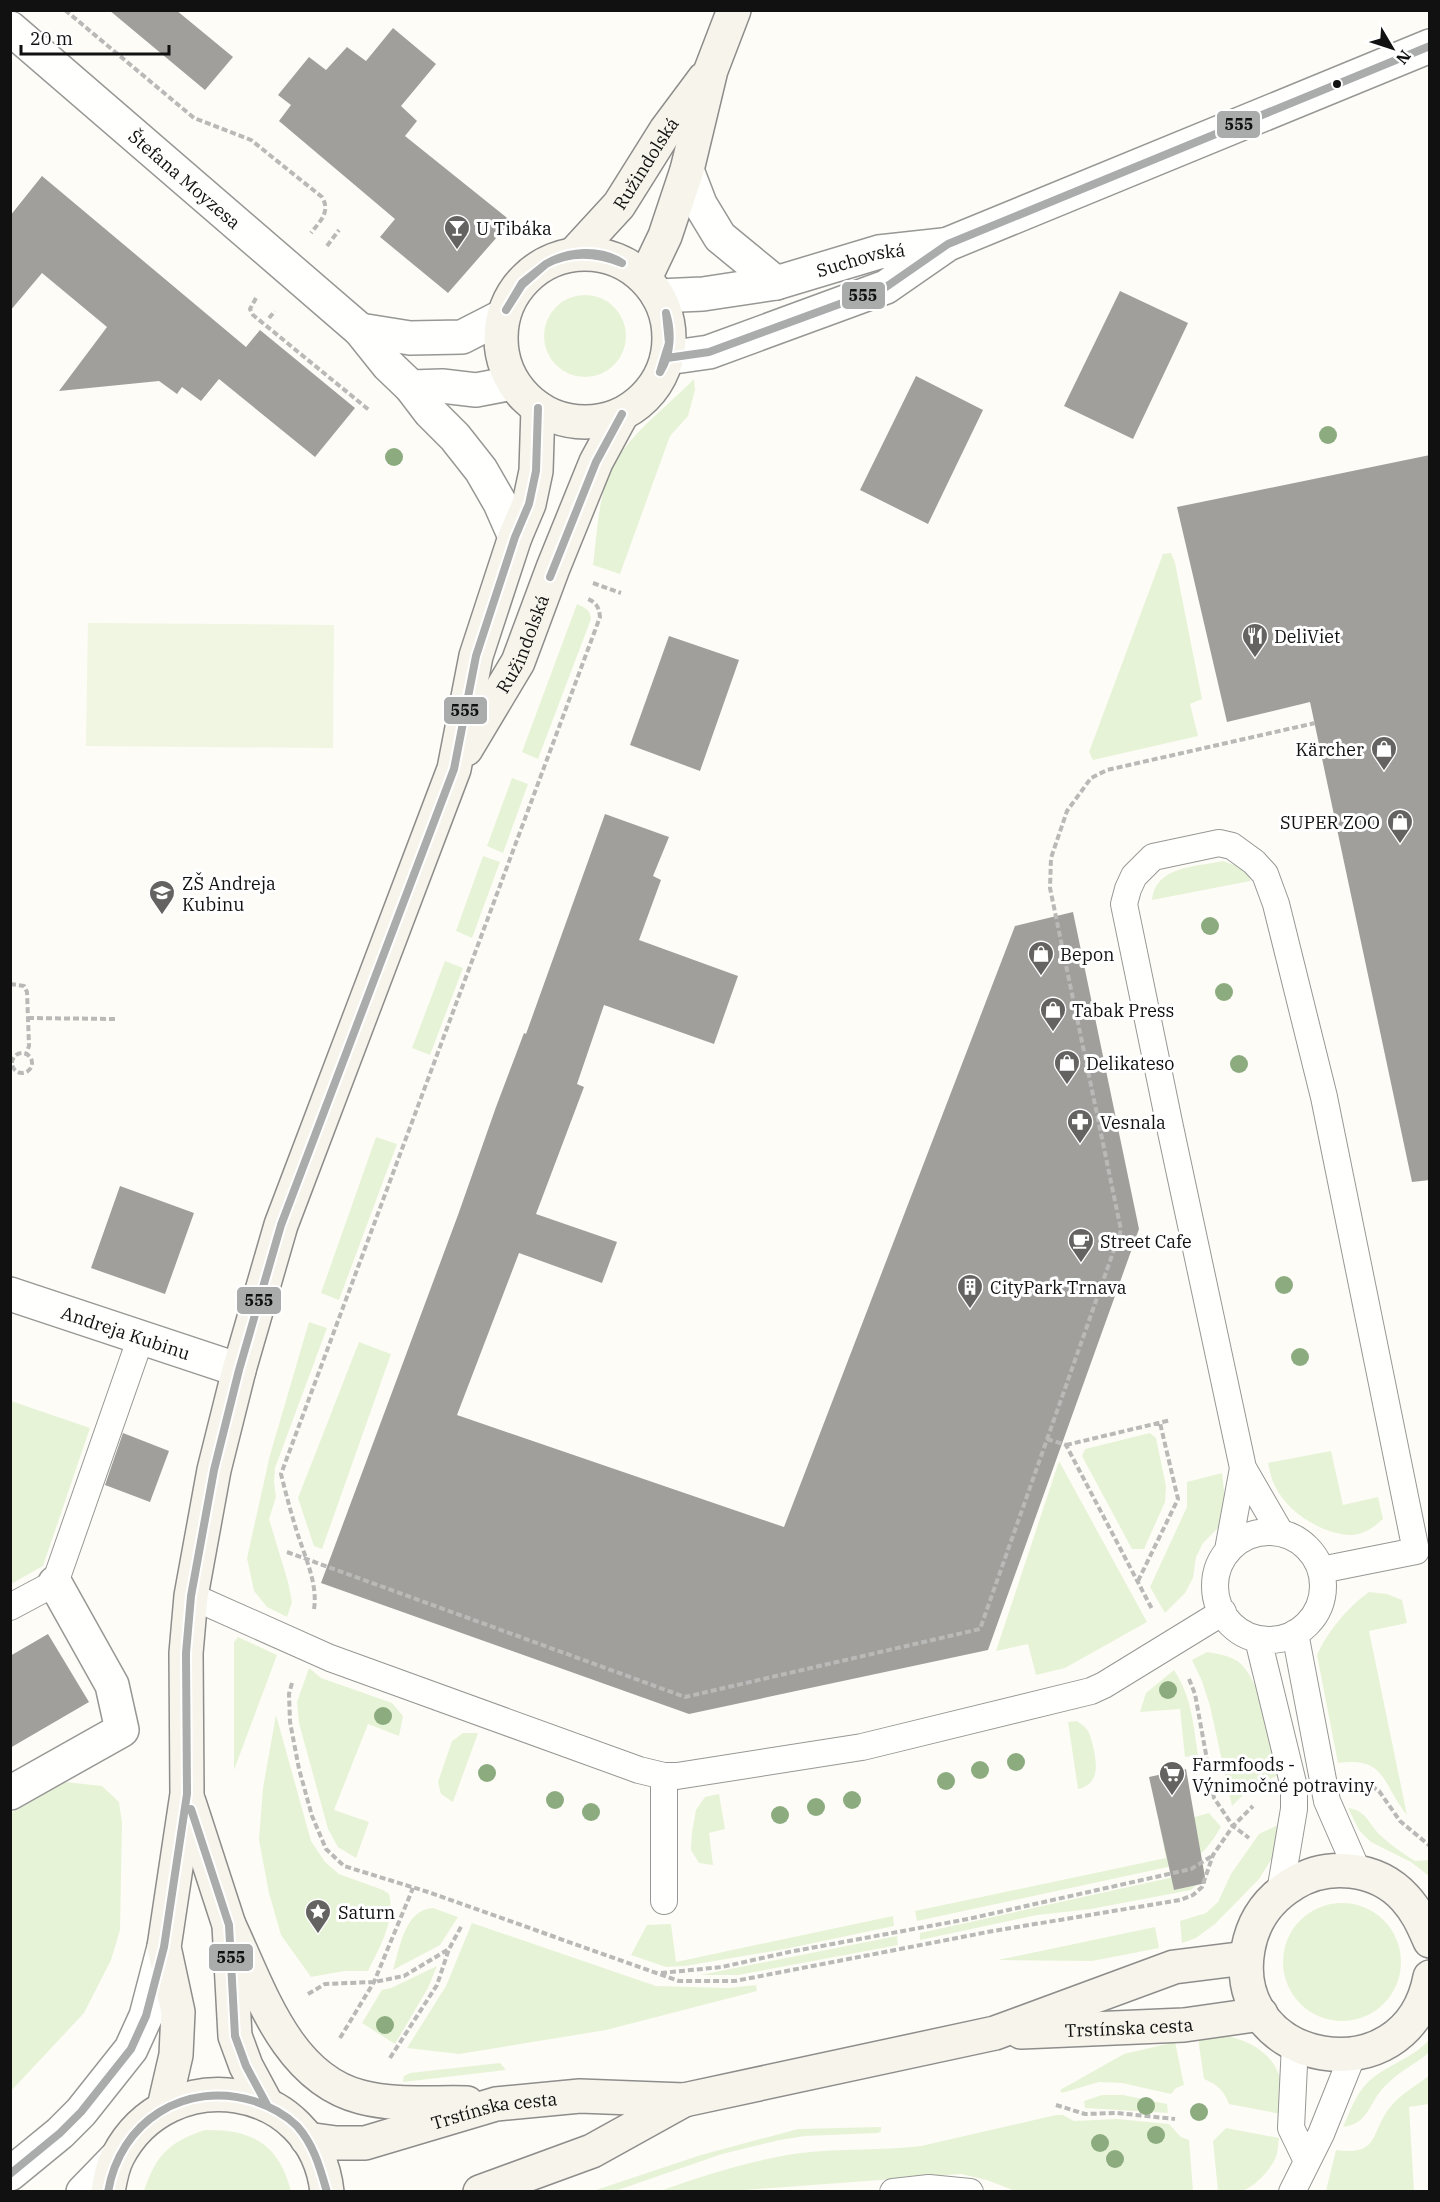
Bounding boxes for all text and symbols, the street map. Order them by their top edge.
scale bar [21,18,170,56]
north arrow [1362,18,1422,78]
text: 20 m [30,27,73,50]
text: N [1392,46,1415,69]
unlabelled marker [1331,78,1343,90]
line badge: 555 [1216,110,1261,139]
street label: Ružindolská [608,112,683,214]
text: 555 [1225,114,1253,134]
street label: Štefana Moyzesa [124,123,246,234]
bar icon: U Tibáka [442,213,472,251]
place label: U Tibáka [476,217,552,240]
street label: Suchovská [813,238,906,282]
line badge: 555 [841,281,886,310]
text: 555 [849,285,877,305]
street label: Ružindolská [491,591,554,697]
restaurant icon: DeliViet [1240,621,1270,659]
place label: DeliViet [1274,625,1340,648]
line badge: 555 [443,696,488,725]
text: 555 [451,700,479,720]
shop icon: Kärcher [1369,734,1399,772]
place label: Kärcher [1296,738,1364,761]
shop icon: SUPER ZOO [1385,807,1415,845]
place label: SUPER ZOO [1280,811,1380,834]
place label: ZŠ Andreja Kubinu [182,871,276,916]
school or university icon: ZŠ Andreja Kubinu [147,878,177,916]
shop icon: Bepon [1026,939,1056,977]
place label: Bepon [1060,943,1115,966]
shop icon: Tabak Press [1038,995,1068,1033]
place label: Tabak Press [1072,999,1174,1022]
shop icon: Delikateso [1052,1048,1082,1086]
place label: Delikateso [1086,1052,1175,1075]
pharmacy icon: Vesnala [1065,1107,1095,1145]
place label: Vesnala [1100,1111,1166,1134]
cafe icon: Street Cafe [1066,1226,1096,1264]
place label: Street Cafe [1100,1230,1192,1253]
building icon: CityPark Trnava [955,1272,985,1310]
place label: CityPark Trnava [990,1276,1127,1299]
line badge: 555 [236,1286,282,1315]
text: 555 [245,1290,273,1310]
street label: Andreja Kubinu [58,1300,193,1365]
place label: Farmfoods - Výnimočné potraviny [1192,1753,1374,1797]
supermarket icon: Farmfoods - Výnimočné potraviny [1157,1759,1187,1797]
place icon: Saturn [303,1897,333,1935]
place label: Saturn [338,1901,395,1924]
line badge: 555 [208,1943,254,1972]
text: 555 [217,1947,245,1967]
street label: Trstínska cesta [1064,2012,1195,2042]
street label: Trstínska cesta [428,2087,558,2134]

